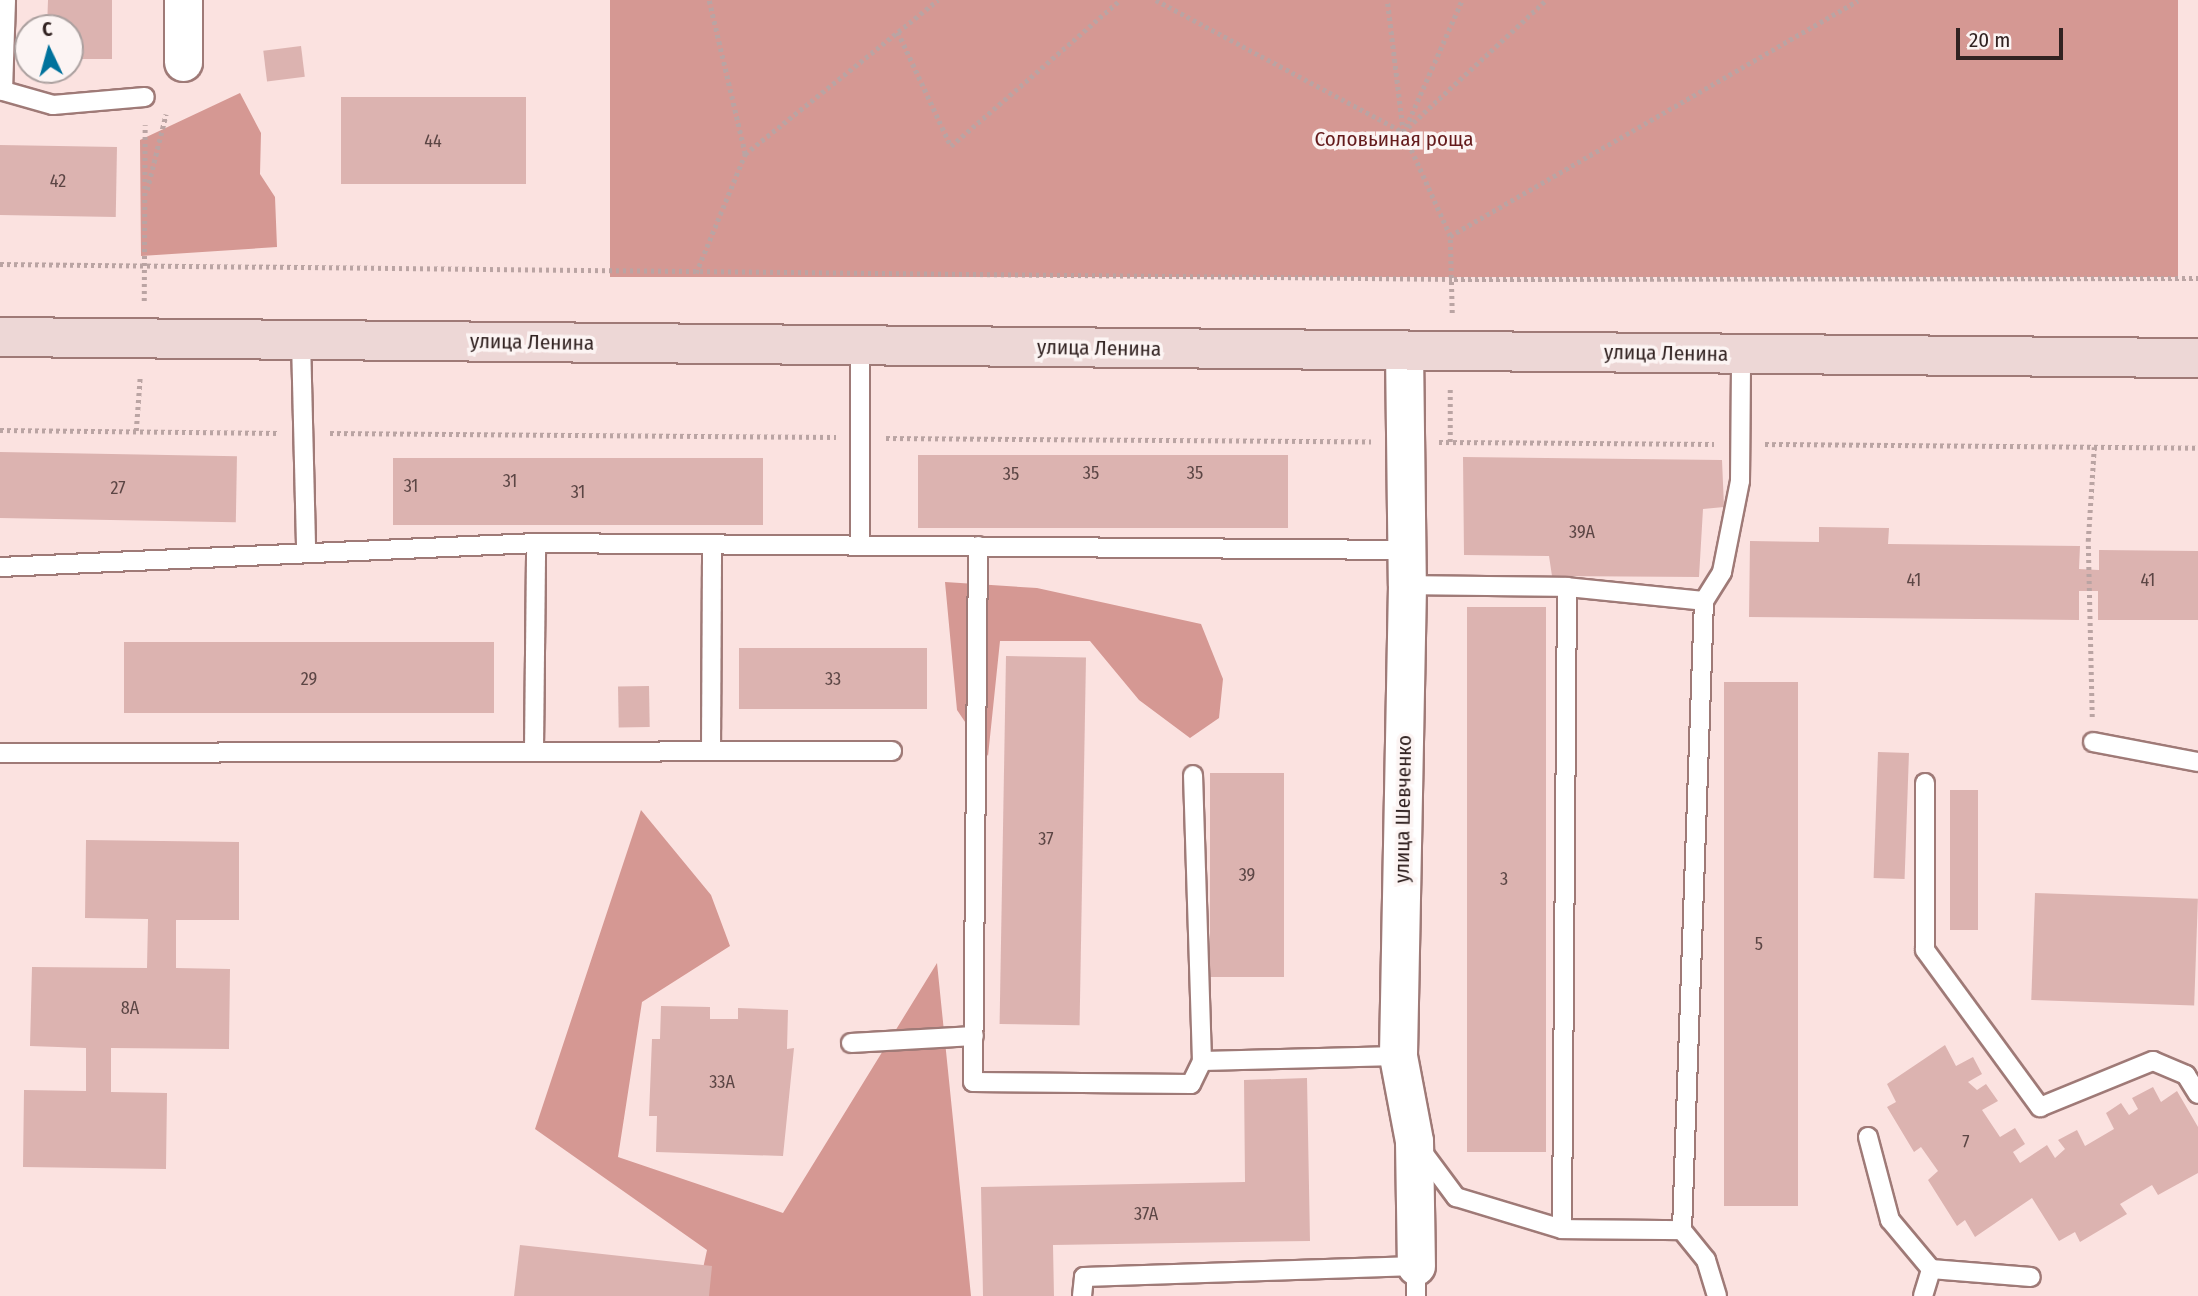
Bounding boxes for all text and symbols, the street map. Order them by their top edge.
north arrow [14,14,84,84]
scale bar [1960,14,2067,58]
text: С [41,18,53,41]
text: 20 m [1969,27,2010,53]
park label: Соловьиная роща [1315,126,1473,152]
house number: 44 [424,130,442,152]
house number: 42 [50,170,66,192]
street label: улица Ленина [470,328,594,356]
street label: улица Ленина [1037,334,1161,362]
street label: улица Ленина [1604,339,1728,367]
house number: 35 [1083,462,1099,484]
house number: 35 [1187,462,1203,484]
house number: 35 [1003,463,1019,485]
house number: 31 [503,470,517,492]
house number: 31 [404,475,418,497]
house number: 27 [110,477,126,499]
house number: 31 [571,481,585,503]
house number: 39А [1569,521,1595,543]
house number: 41 [1907,569,1921,591]
house number: 41 [2141,569,2155,591]
house number: 29 [301,668,317,690]
house number: 33 [825,668,841,690]
street label: улица Шевченко [1389,735,1417,883]
house number: 37 [1038,828,1054,850]
house number: 39 [1239,864,1255,886]
house number: 3 [1500,868,1508,890]
house number: 5 [1755,933,1763,955]
house number: 8А [121,997,139,1019]
house number: 33А [709,1071,735,1093]
house number: 7 [1962,1131,1970,1153]
house number: 37А [1134,1203,1158,1225]

